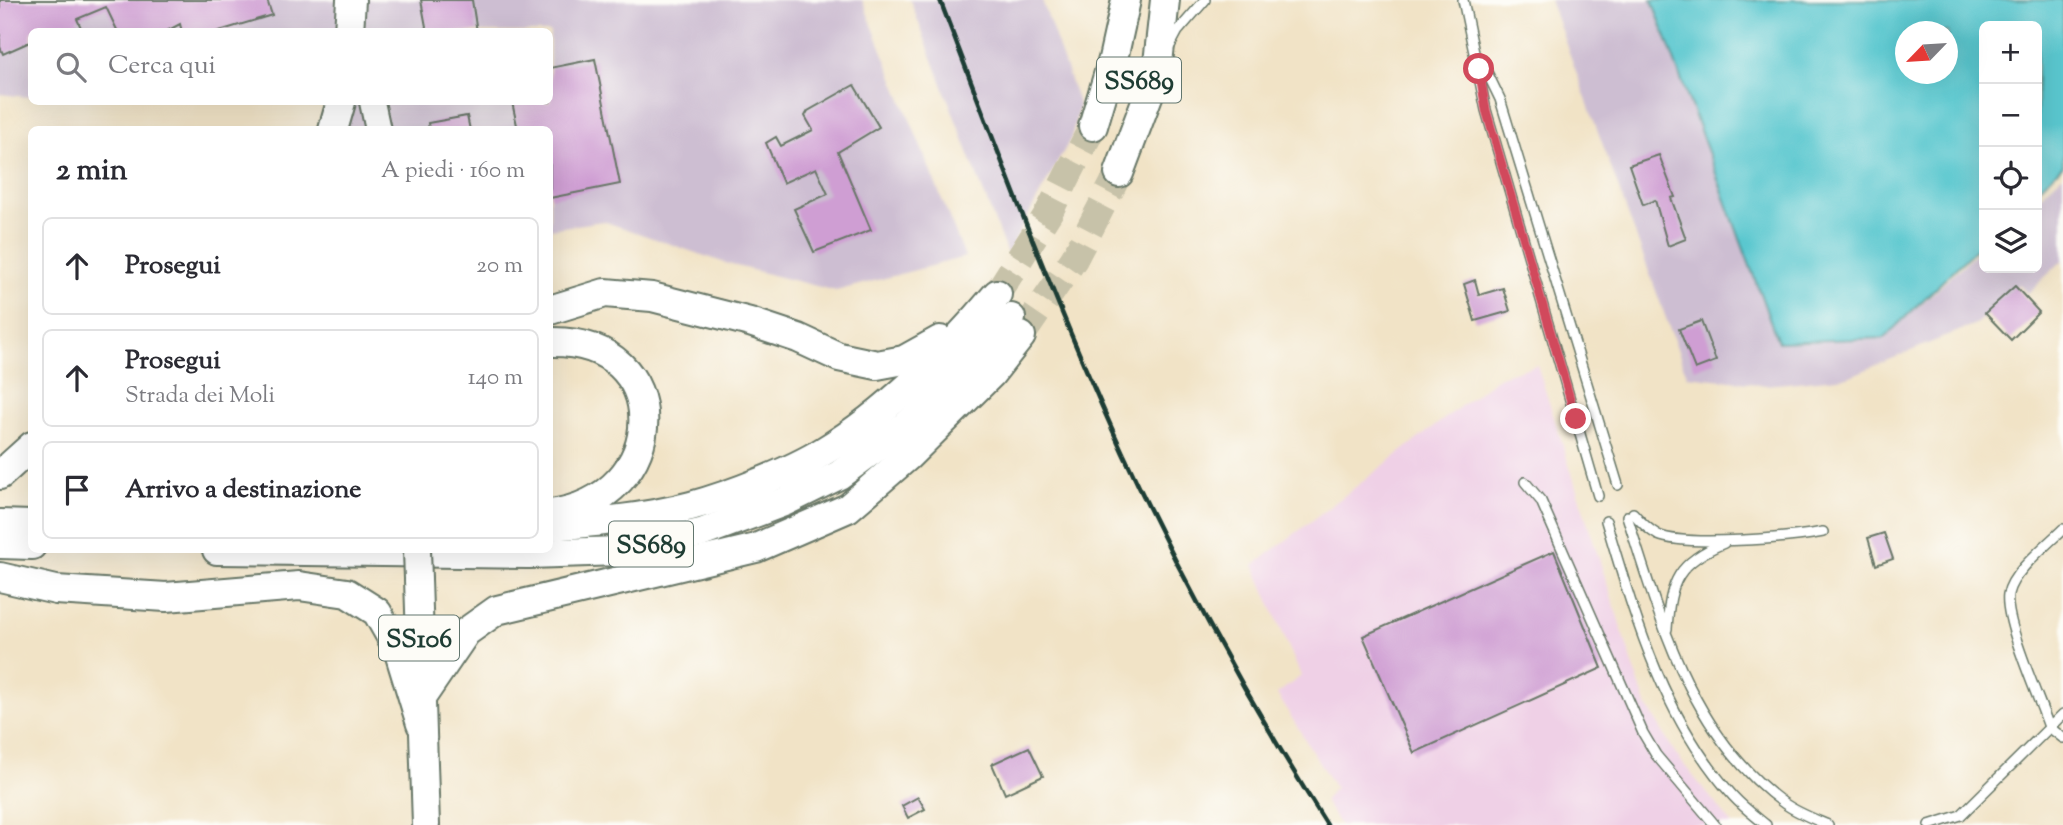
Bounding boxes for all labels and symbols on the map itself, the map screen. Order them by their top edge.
north arrow [1895,21,1958,84]
route start [1463,53,1494,84]
road number: SS689 [1097,58,1181,102]
route end [1560,403,1591,434]
road number: SS689 [609,522,693,566]
road number: SS106 [379,616,459,660]

